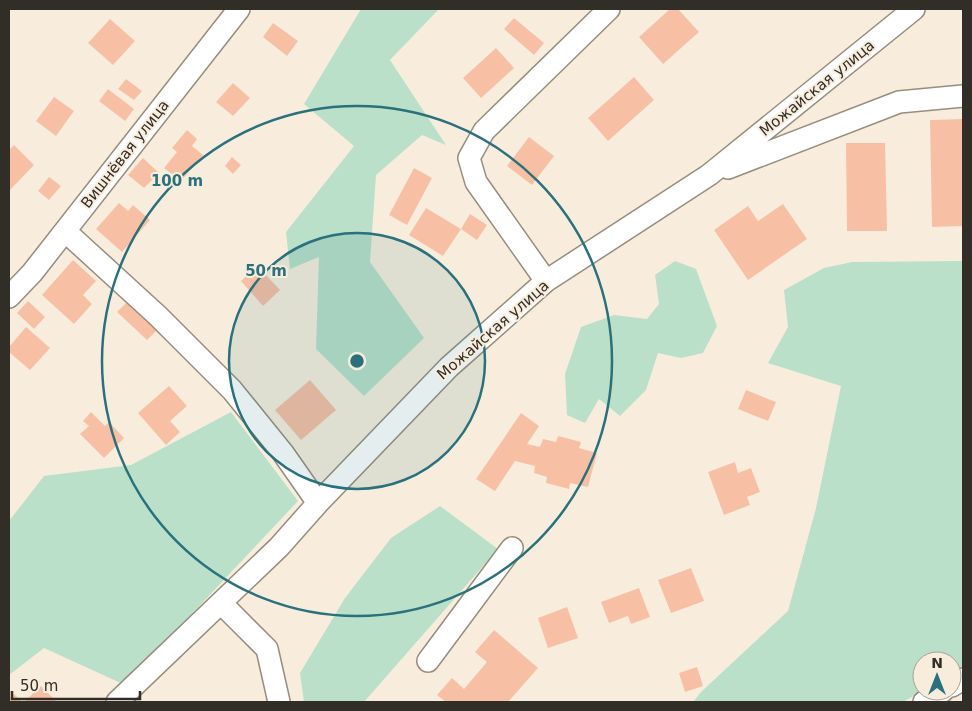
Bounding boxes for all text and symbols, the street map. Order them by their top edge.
street label: Можайская улица [756,36,878,140]
street label: Вишнёвая улица [77,96,173,212]
text: 100 m [151,172,203,190]
text: 50 m [245,262,287,280]
street label: Можайская улица [433,276,553,384]
centre of rings [348,352,366,370]
north arrow [912,651,962,701]
text: N [931,655,943,671]
scale bar [12,668,140,700]
text: 50 m [20,677,58,695]

